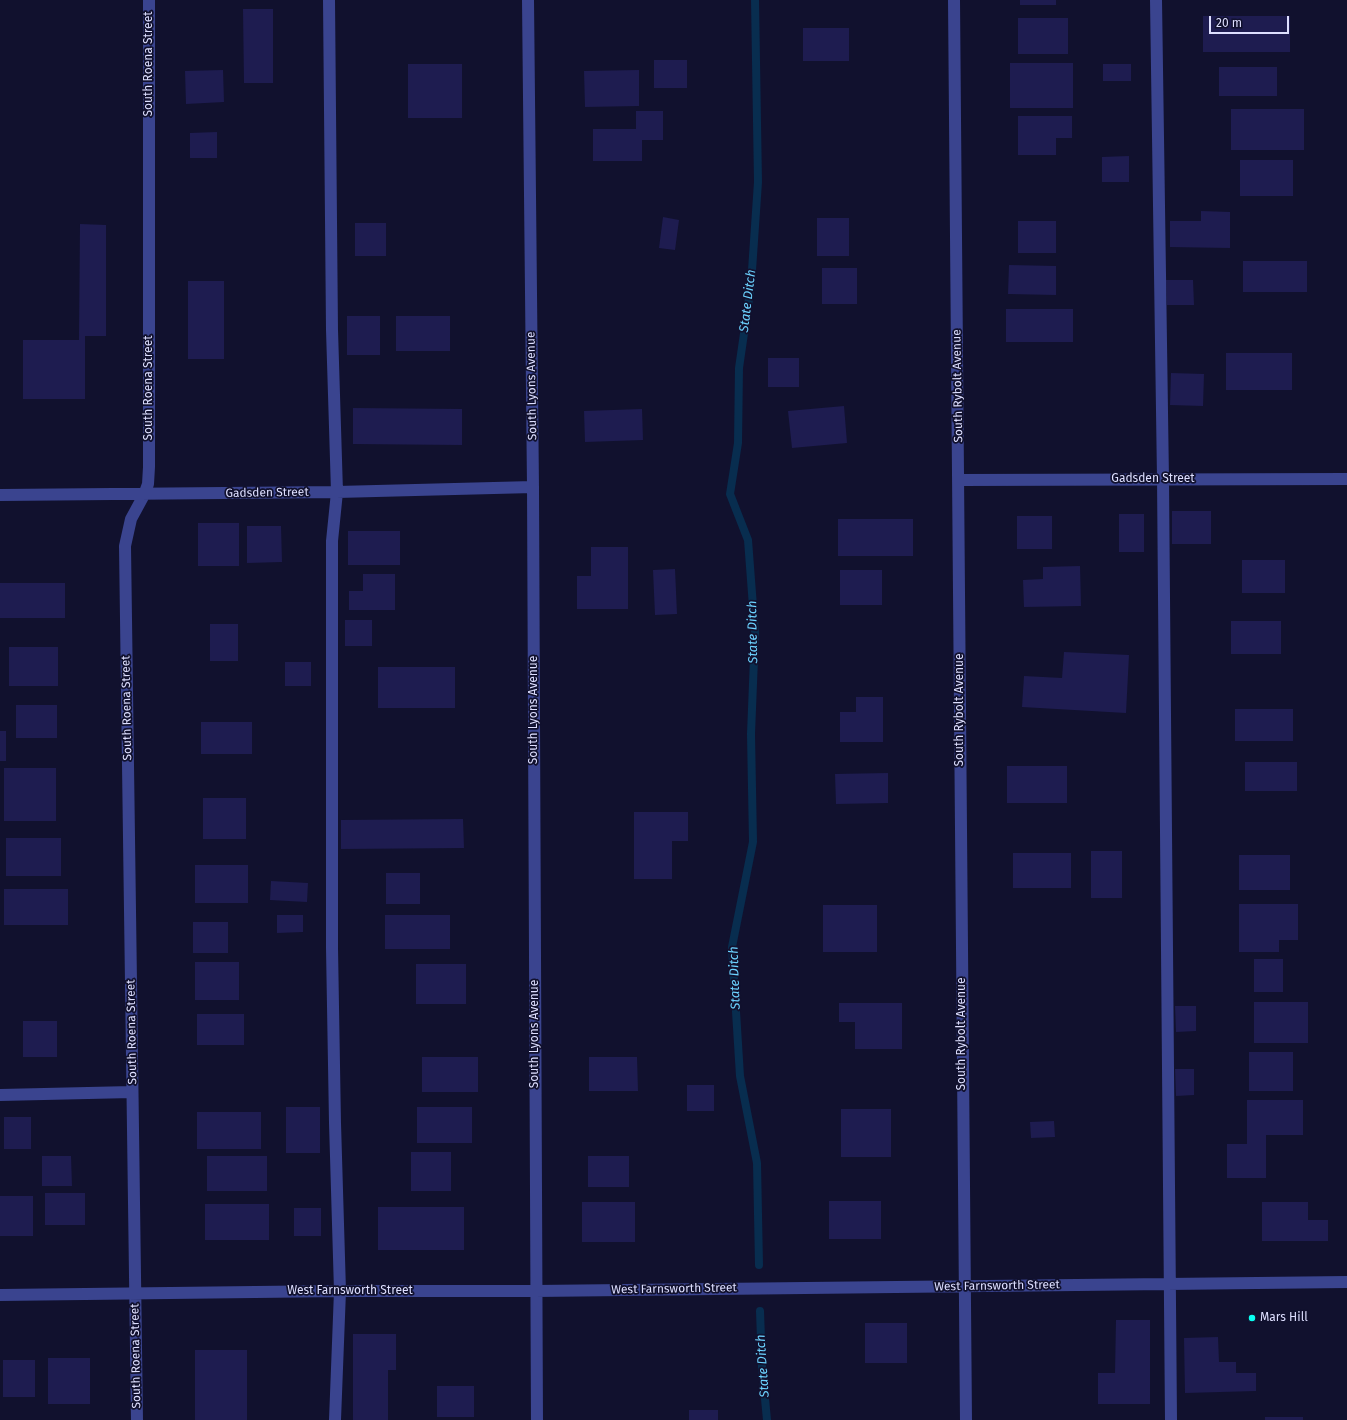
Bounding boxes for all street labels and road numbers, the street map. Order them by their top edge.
street label: South Roena Street [142,12,156,116]
street label: South Rybolt Avenue [950,329,966,443]
street label: South Lyons Avenue [524,332,540,440]
street label: South Roena Street [142,336,156,440]
street label: Gadsden Street [1111,472,1195,486]
street label: Gadsden Street [225,485,309,501]
street label: South Rybolt Avenue [953,653,967,767]
street label: South Roena Street [119,655,135,761]
street label: South Lyons Avenue [527,656,541,764]
street label: South Rybolt Avenue [955,977,969,1091]
street label: South Roena Street [124,979,140,1085]
street label: South Lyons Avenue [528,980,542,1088]
street label: West Farnsworth Street [934,1278,1060,1294]
street label: West Farnsworth Street [611,1281,737,1297]
street label: West Farnsworth Street [287,1284,413,1298]
street label: South Roena Street [128,1303,144,1409]

